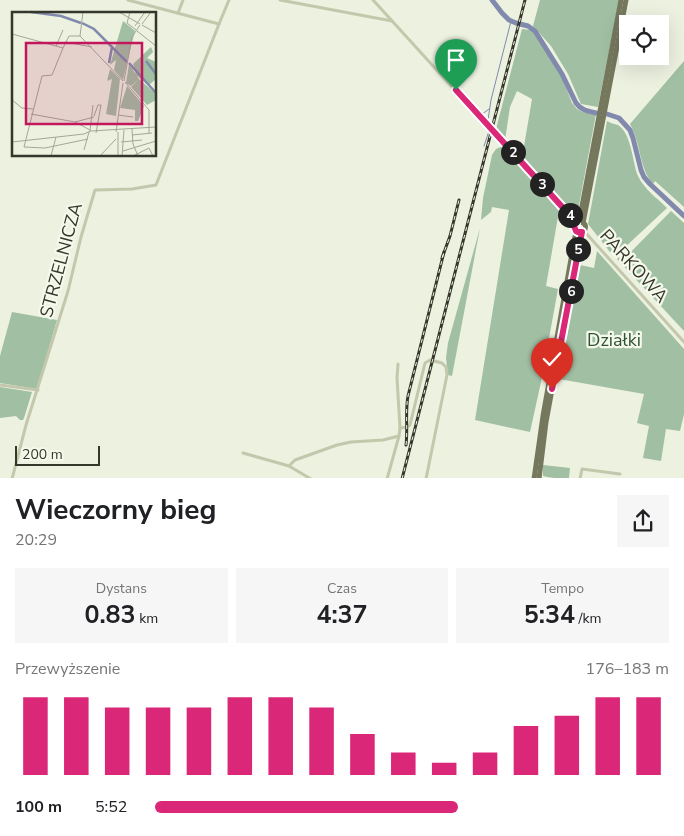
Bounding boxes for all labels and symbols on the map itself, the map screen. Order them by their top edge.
inset map [12,12,156,156]
pin [435,39,477,90]
pin: 2 [500,140,526,164]
pin: 3 [530,172,554,196]
street label: STRZELNICZA [34,200,88,320]
pin: 4 [558,202,582,228]
street label: PARKOWA [594,224,674,308]
pin: 5 [566,236,590,262]
pin: 6 [558,278,584,304]
park label: Działki [587,328,641,352]
pin [531,338,573,389]
scale bar [15,443,100,467]

